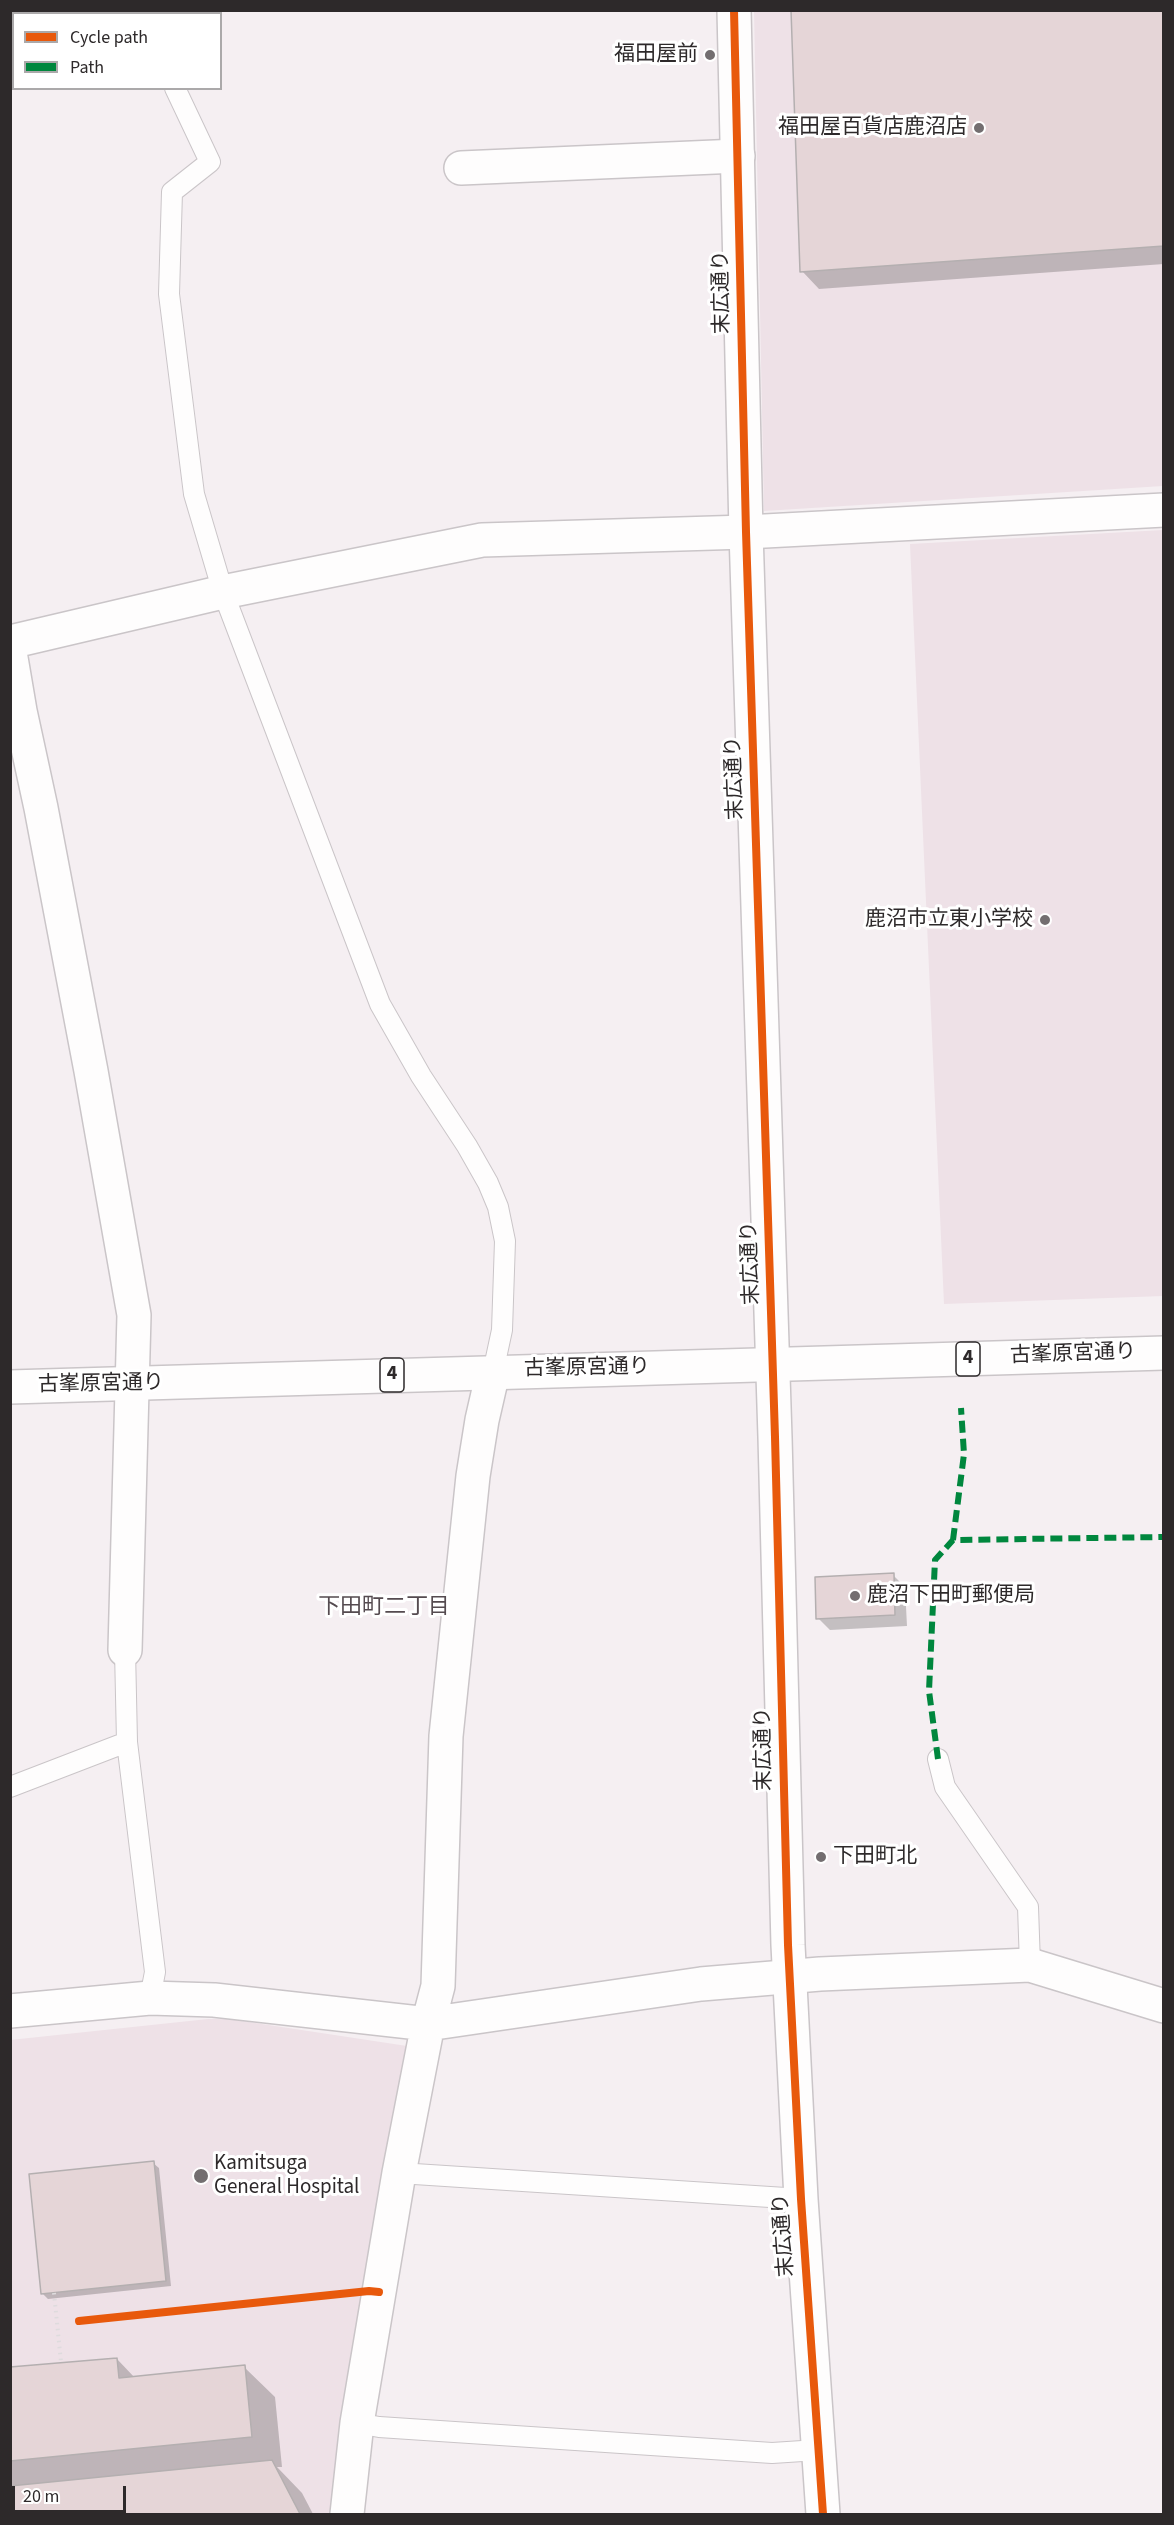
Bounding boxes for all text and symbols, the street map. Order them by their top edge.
legend [12,12,222,90]
text: Cycle path [70,25,148,50]
place label: 福田屋前 [614,42,698,68]
marker: 福田屋前 [703,48,717,62]
text: Path [70,55,104,80]
place label: 福田屋百貨店鹿沼店 [778,115,967,141]
marker: 福田屋百貨店鹿沼店 [972,121,986,135]
street label: 末広通り [710,250,736,334]
street label: 末広通り [722,736,750,820]
place label: 鹿沼市立東小学校 [865,907,1033,933]
marker: 鹿沼市立東小学校 [1038,913,1052,927]
street label: 末広通り [738,1221,766,1305]
street label: 古峯原宮通り [1010,1340,1136,1370]
road number: 4 [956,1342,980,1376]
street label: 古峯原宮通り [524,1355,650,1383]
road number: 4 [380,1358,404,1392]
street label: 古峯原宮通り [38,1371,164,1399]
place label: 鹿沼下田町郵便局 [867,1583,1035,1609]
marker: 鹿沼下田町郵便局 [848,1589,862,1603]
district label: 下田町二丁目 [318,1595,450,1621]
street label: 末広通り [752,1707,778,1791]
place label: 下田町北 [833,1844,917,1870]
marker: 下田町北 [814,1850,828,1864]
place label: Kamitsuga General Hospital [214,2151,359,2201]
marker: Kamitsuga General Hospital [192,2167,210,2185]
street label: 末広通り [770,2192,800,2278]
scale bar [15,2474,129,2512]
text: 20 m [23,2484,59,2509]

